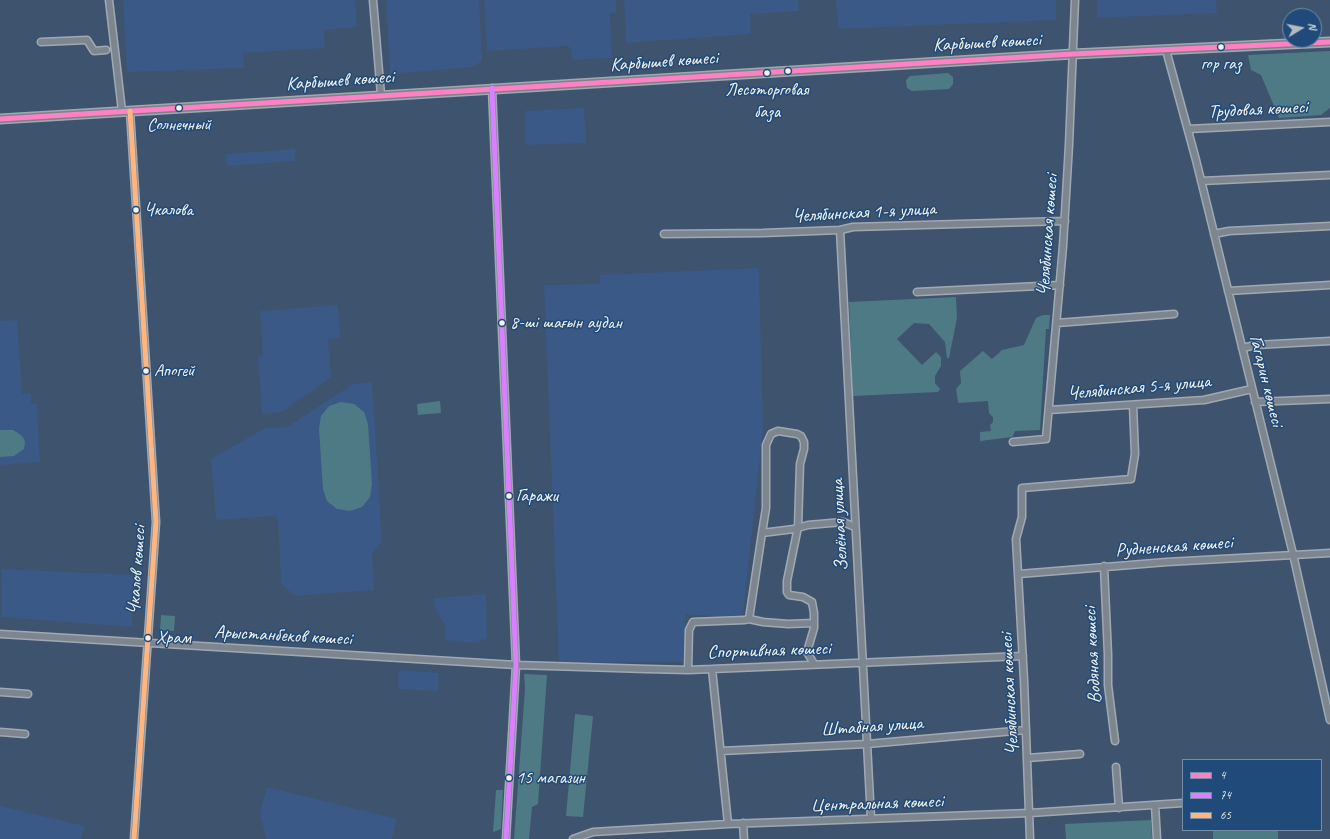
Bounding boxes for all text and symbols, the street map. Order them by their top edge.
north arrow [1282,8,1322,48]
text: N [1305,22,1320,31]
street label: Карбышев көшесі [932,29,1042,57]
marker: гор газ [1216,42,1226,52]
street label: Карбышев көшесі [609,47,719,77]
place label: гор газ [1201,53,1241,75]
street label: Карбышев көшесі [285,66,395,96]
unlabelled marker [783,66,793,76]
marker: Лесоторговая база [762,68,772,78]
place label: Лесоторговая база [726,79,808,122]
street label: Трудовая көшесі [1208,96,1308,124]
marker: Солнечный [174,103,184,113]
place label: Солнечный [147,114,211,136]
street label: Челябинская көшесі [1032,173,1064,297]
street label: Челябинская 1-я улица [792,198,936,228]
place label: Чкалова [144,199,193,221]
marker: Чкалова [131,205,141,215]
place label: 8-ші шағын аудан [510,312,622,334]
marker: 8-ші шағын аудан [497,318,507,328]
street label: Гагарин көшесі [1244,333,1288,429]
place label: Апогей [154,360,195,382]
marker: Апогей [141,366,151,376]
street label: Челябинская 5-я улица [1067,370,1211,406]
street label: Зелёная улица [826,478,854,572]
place label: Гаражи [516,485,558,507]
marker: Гаражи [504,491,514,501]
street label: Чкалов көшесі [122,524,152,616]
street label: Рудненская көшесі [1115,532,1233,562]
street label: Водяная көшесі [1079,606,1107,704]
street label: Арыстанбеков көшесі [214,621,352,651]
place label: Храм [156,627,191,649]
street label: Челябинская көшесі [995,632,1025,756]
marker: Храм [143,633,153,643]
street label: Спортивная көшесі [707,637,831,665]
street label: Штабная улица [820,712,924,742]
legend [1182,759,1322,831]
place label: 15 магазин [516,767,585,789]
text: 4 [1220,767,1225,783]
marker: 15 магазин [504,773,514,783]
text: 74 [1220,787,1231,803]
street label: Центральная көшесі [810,790,944,818]
text: 65 [1220,807,1231,823]

